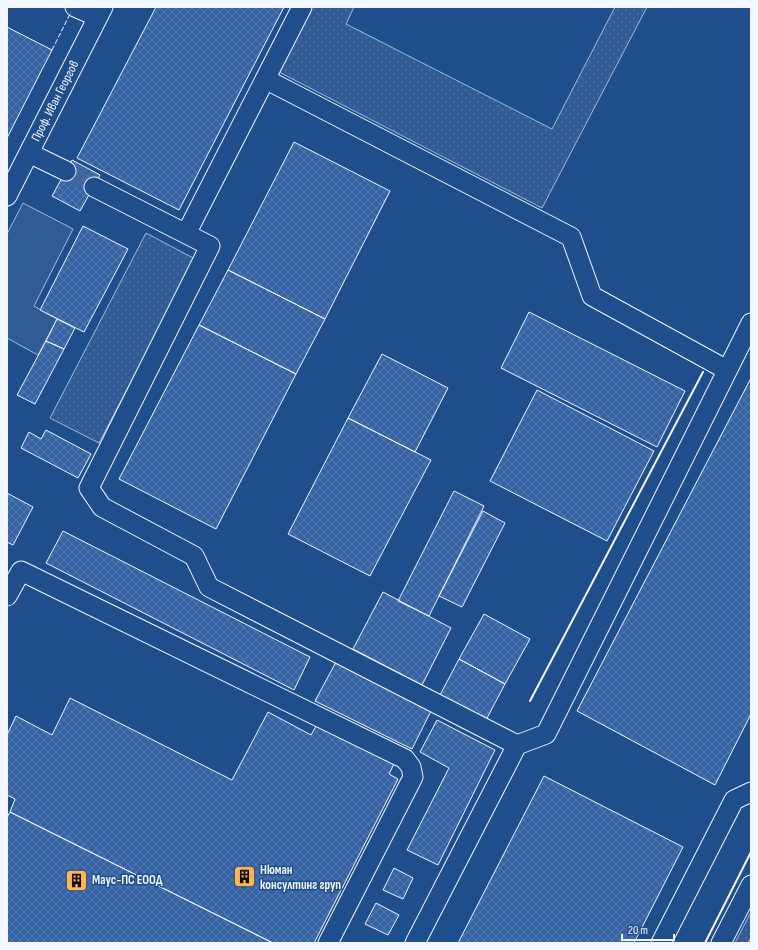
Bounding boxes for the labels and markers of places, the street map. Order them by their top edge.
place label: Нюман консултинг груп [260,862,341,893]
building icon: Нюман консултинг груп [232,864,258,890]
building icon: Маус-ПС ЕООД [64,867,90,893]
place label: Маус-ПС ЕООД [92,872,163,888]

